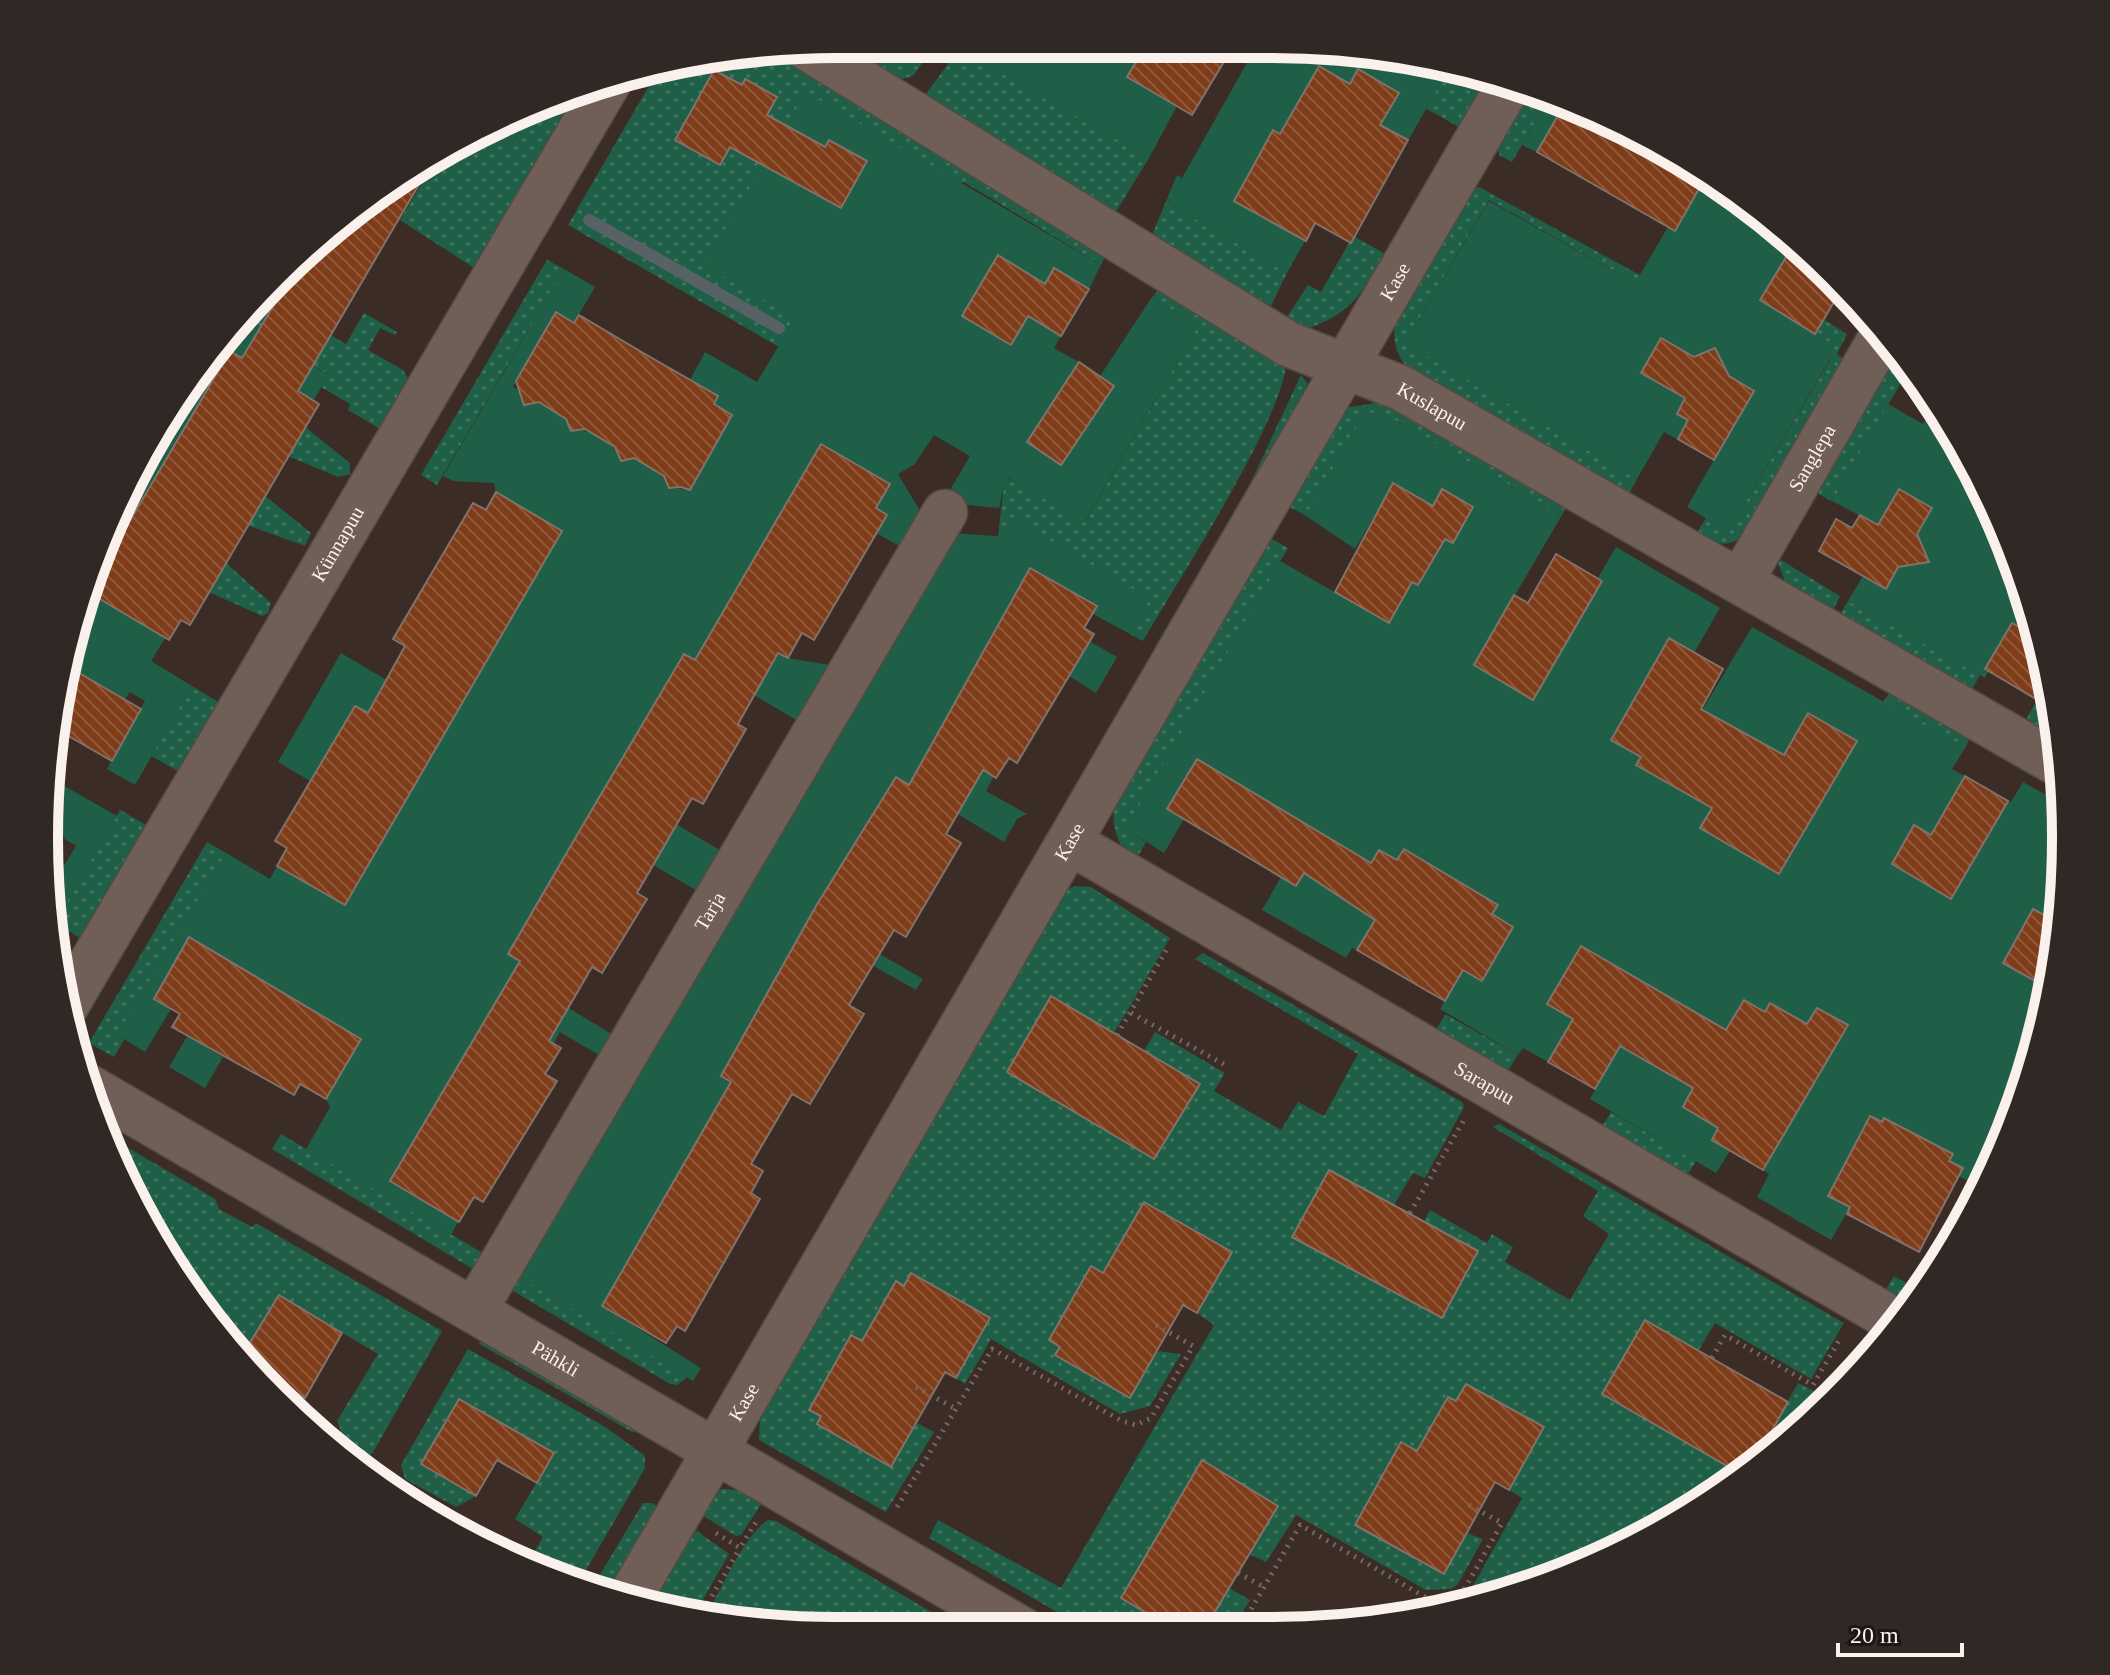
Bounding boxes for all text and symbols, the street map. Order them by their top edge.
street label: Kase [1375,258,1414,304]
street label: Kuslapuu [1393,377,1471,434]
street label: Sanglepa [1784,421,1840,495]
street label: Künnapuu [307,502,368,585]
street label: Kase [1050,819,1089,864]
street label: Tarja [690,888,730,934]
street label: Sarapuu [1451,1057,1518,1109]
street label: Pähkli [528,1336,584,1381]
street label: Kase [724,1379,763,1425]
scale bar [1838,1607,1962,1657]
text: 20 m [1850,1622,1899,1648]

